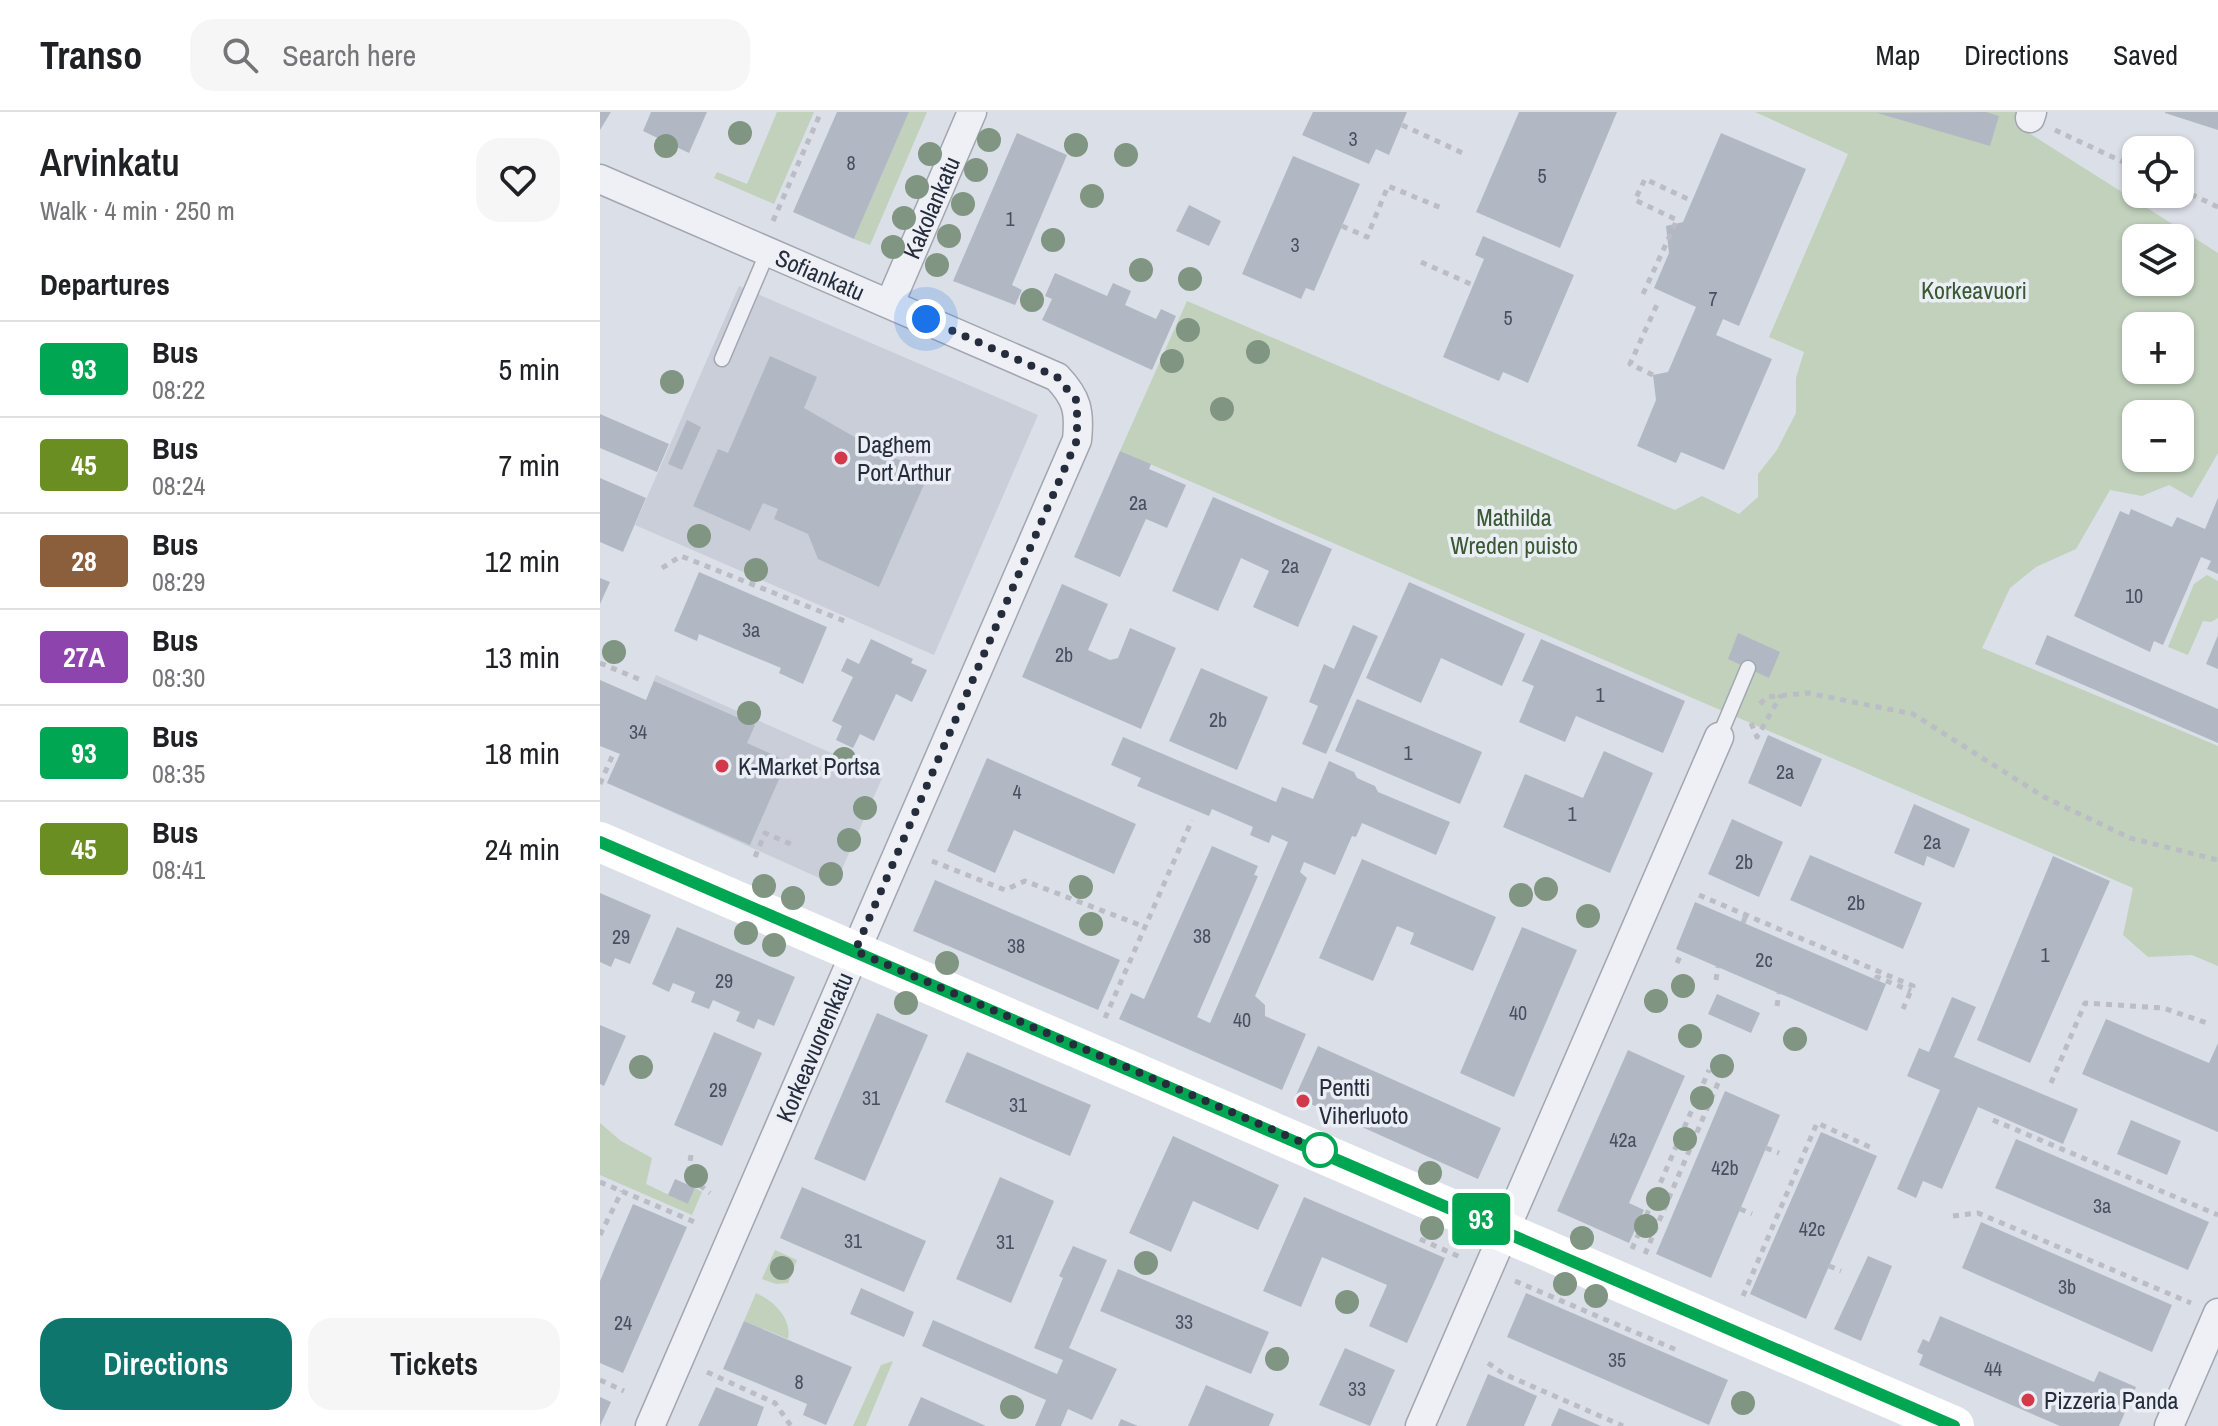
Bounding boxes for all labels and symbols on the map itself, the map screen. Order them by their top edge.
house number: 3 [1348,125,1358,152]
house number: 8 [846,149,856,176]
street label: Kakolankatu [895,151,967,264]
house number: 5 [1537,162,1547,189]
house number: 1 [1005,205,1015,232]
house number: 3 [1290,231,1300,258]
street label: Sofiankatu [771,241,870,308]
park label: Korkeavuori [1921,274,2027,306]
house number: 7 [1708,285,1718,312]
your location [906,299,946,339]
house number: 5 [1503,304,1513,331]
place label: Daghem Port Arthur [857,428,952,488]
marker: Daghem Port Arthur [832,449,850,467]
house number: 2a [1129,489,1147,516]
park label: Mathilda Wreden puisto [1450,501,1578,561]
house number: 2a [1281,552,1299,579]
house number: 10 [2125,582,2143,609]
house number: 3a [742,616,760,643]
house number: 2b [1055,641,1073,668]
house number: 1 [1595,681,1605,708]
house number: 2b [1209,706,1227,733]
house number: 34 [629,718,647,745]
house number: 1 [1403,739,1413,766]
place label: K-Market Portsa [738,750,880,782]
marker: K-Market Portsa [713,757,731,775]
house number: 2a [1776,758,1794,785]
house number: 4 [1012,778,1022,805]
house number: 1 [1567,800,1577,827]
house number: 2a [1923,828,1941,855]
house number: 2b [1735,848,1753,875]
house number: 2b [1847,889,1865,916]
house number: 38 [1193,922,1211,949]
house number: 29 [612,923,630,950]
house number: 38 [1007,932,1025,959]
house number: 1 [2040,941,2050,968]
house number: 2c [1755,946,1773,973]
house number: 29 [715,967,733,994]
street label: Korkeavuorenkatu [768,967,860,1127]
house number: 40 [1509,999,1527,1026]
house number: 40 [1233,1006,1251,1033]
place label: Pentti Viherluoto [1319,1071,1408,1131]
house number: 29 [709,1076,727,1103]
house number: 31 [862,1084,880,1111]
house number: 31 [1009,1091,1027,1118]
marker: Pentti Viherluoto [1294,1092,1312,1110]
house number: 42a [1609,1126,1637,1153]
unlabelled marker [1303,1133,1337,1167]
house number: 42b [1711,1154,1739,1181]
house number: 3a [2093,1192,2111,1219]
line badge: 93 [1445,1193,1517,1245]
house number: 42c [1799,1215,1825,1242]
house number: 31 [844,1227,862,1254]
house number: 31 [996,1228,1014,1255]
house number: 3b [2058,1273,2076,1300]
house number: 33 [1175,1308,1193,1335]
house number: 24 [614,1309,632,1336]
house number: 35 [1608,1346,1626,1373]
house number: 44 [1984,1355,2002,1382]
house number: 8 [794,1368,804,1395]
house number: 33 [1348,1375,1366,1402]
place label: Pizzeria Panda [2044,1384,2179,1416]
marker: Pizzeria Panda [2019,1391,2037,1409]

